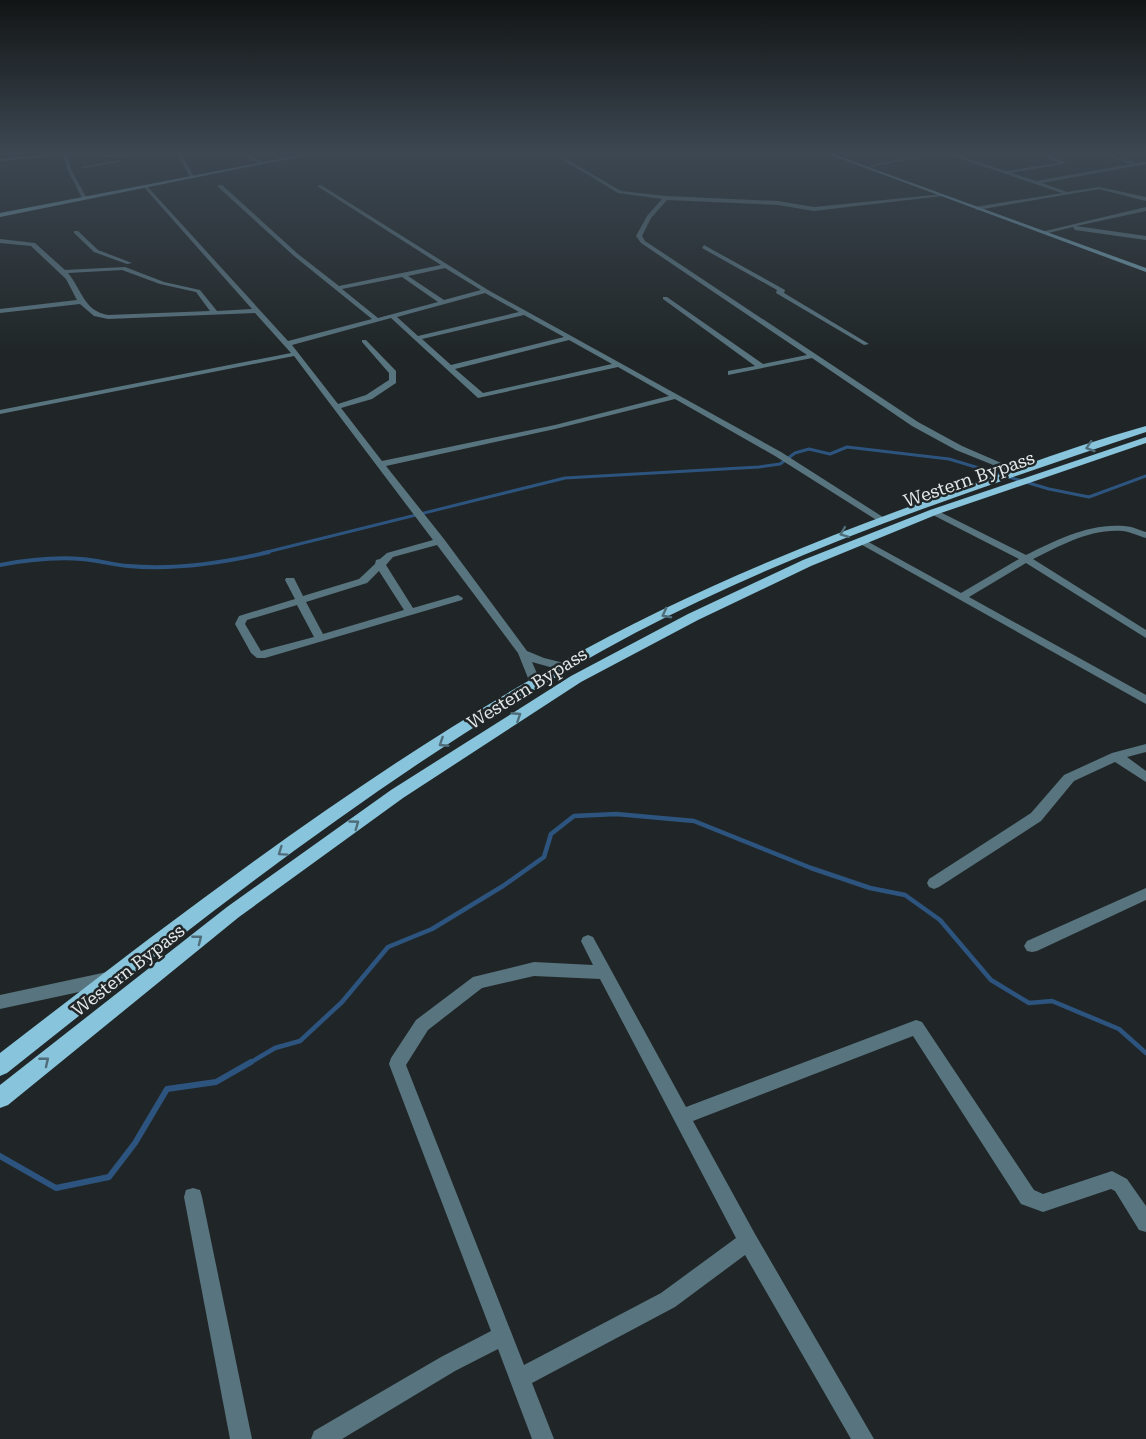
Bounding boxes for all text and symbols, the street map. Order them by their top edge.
one-way arrow [1085,440,1096,452]
street label: Western Bypass [901,447,1037,511]
one-way arrow [839,526,850,539]
one-way arrow [662,606,673,618]
street label: Western Bypass [463,643,591,733]
one-way arrow [511,712,522,723]
one-way arrow [439,735,449,747]
one-way arrow [349,820,360,831]
one-way arrow [277,845,288,856]
street label: Western Bypass [68,920,188,1020]
one-way arrow [191,936,202,947]
one-way arrow [39,1057,50,1068]

